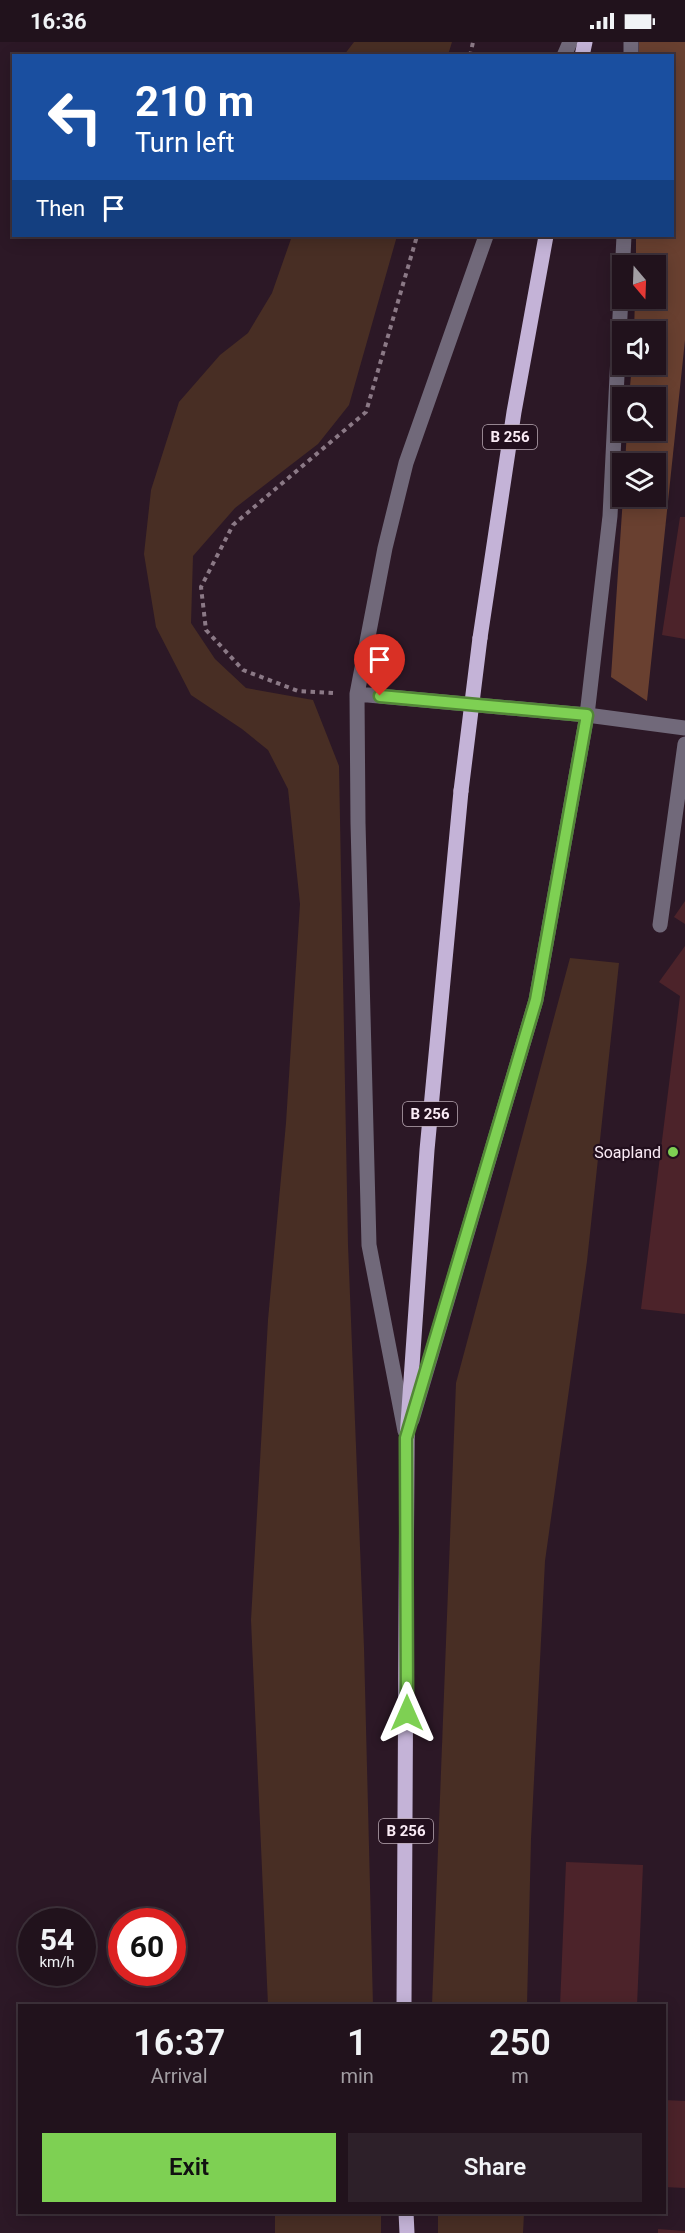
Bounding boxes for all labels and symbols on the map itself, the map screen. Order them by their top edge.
north arrow [612,255,666,309]
road number: B 256 [483,425,537,449]
pin [354,634,405,696]
road number: B 256 [403,1102,457,1126]
place label: Soapland [594,1143,661,1162]
marker: Soapland [666,1145,680,1159]
position arrow [375,1681,439,1745]
road number: B 256 [379,1819,433,1843]
speed limit sign: 60 [108,1908,186,1986]

